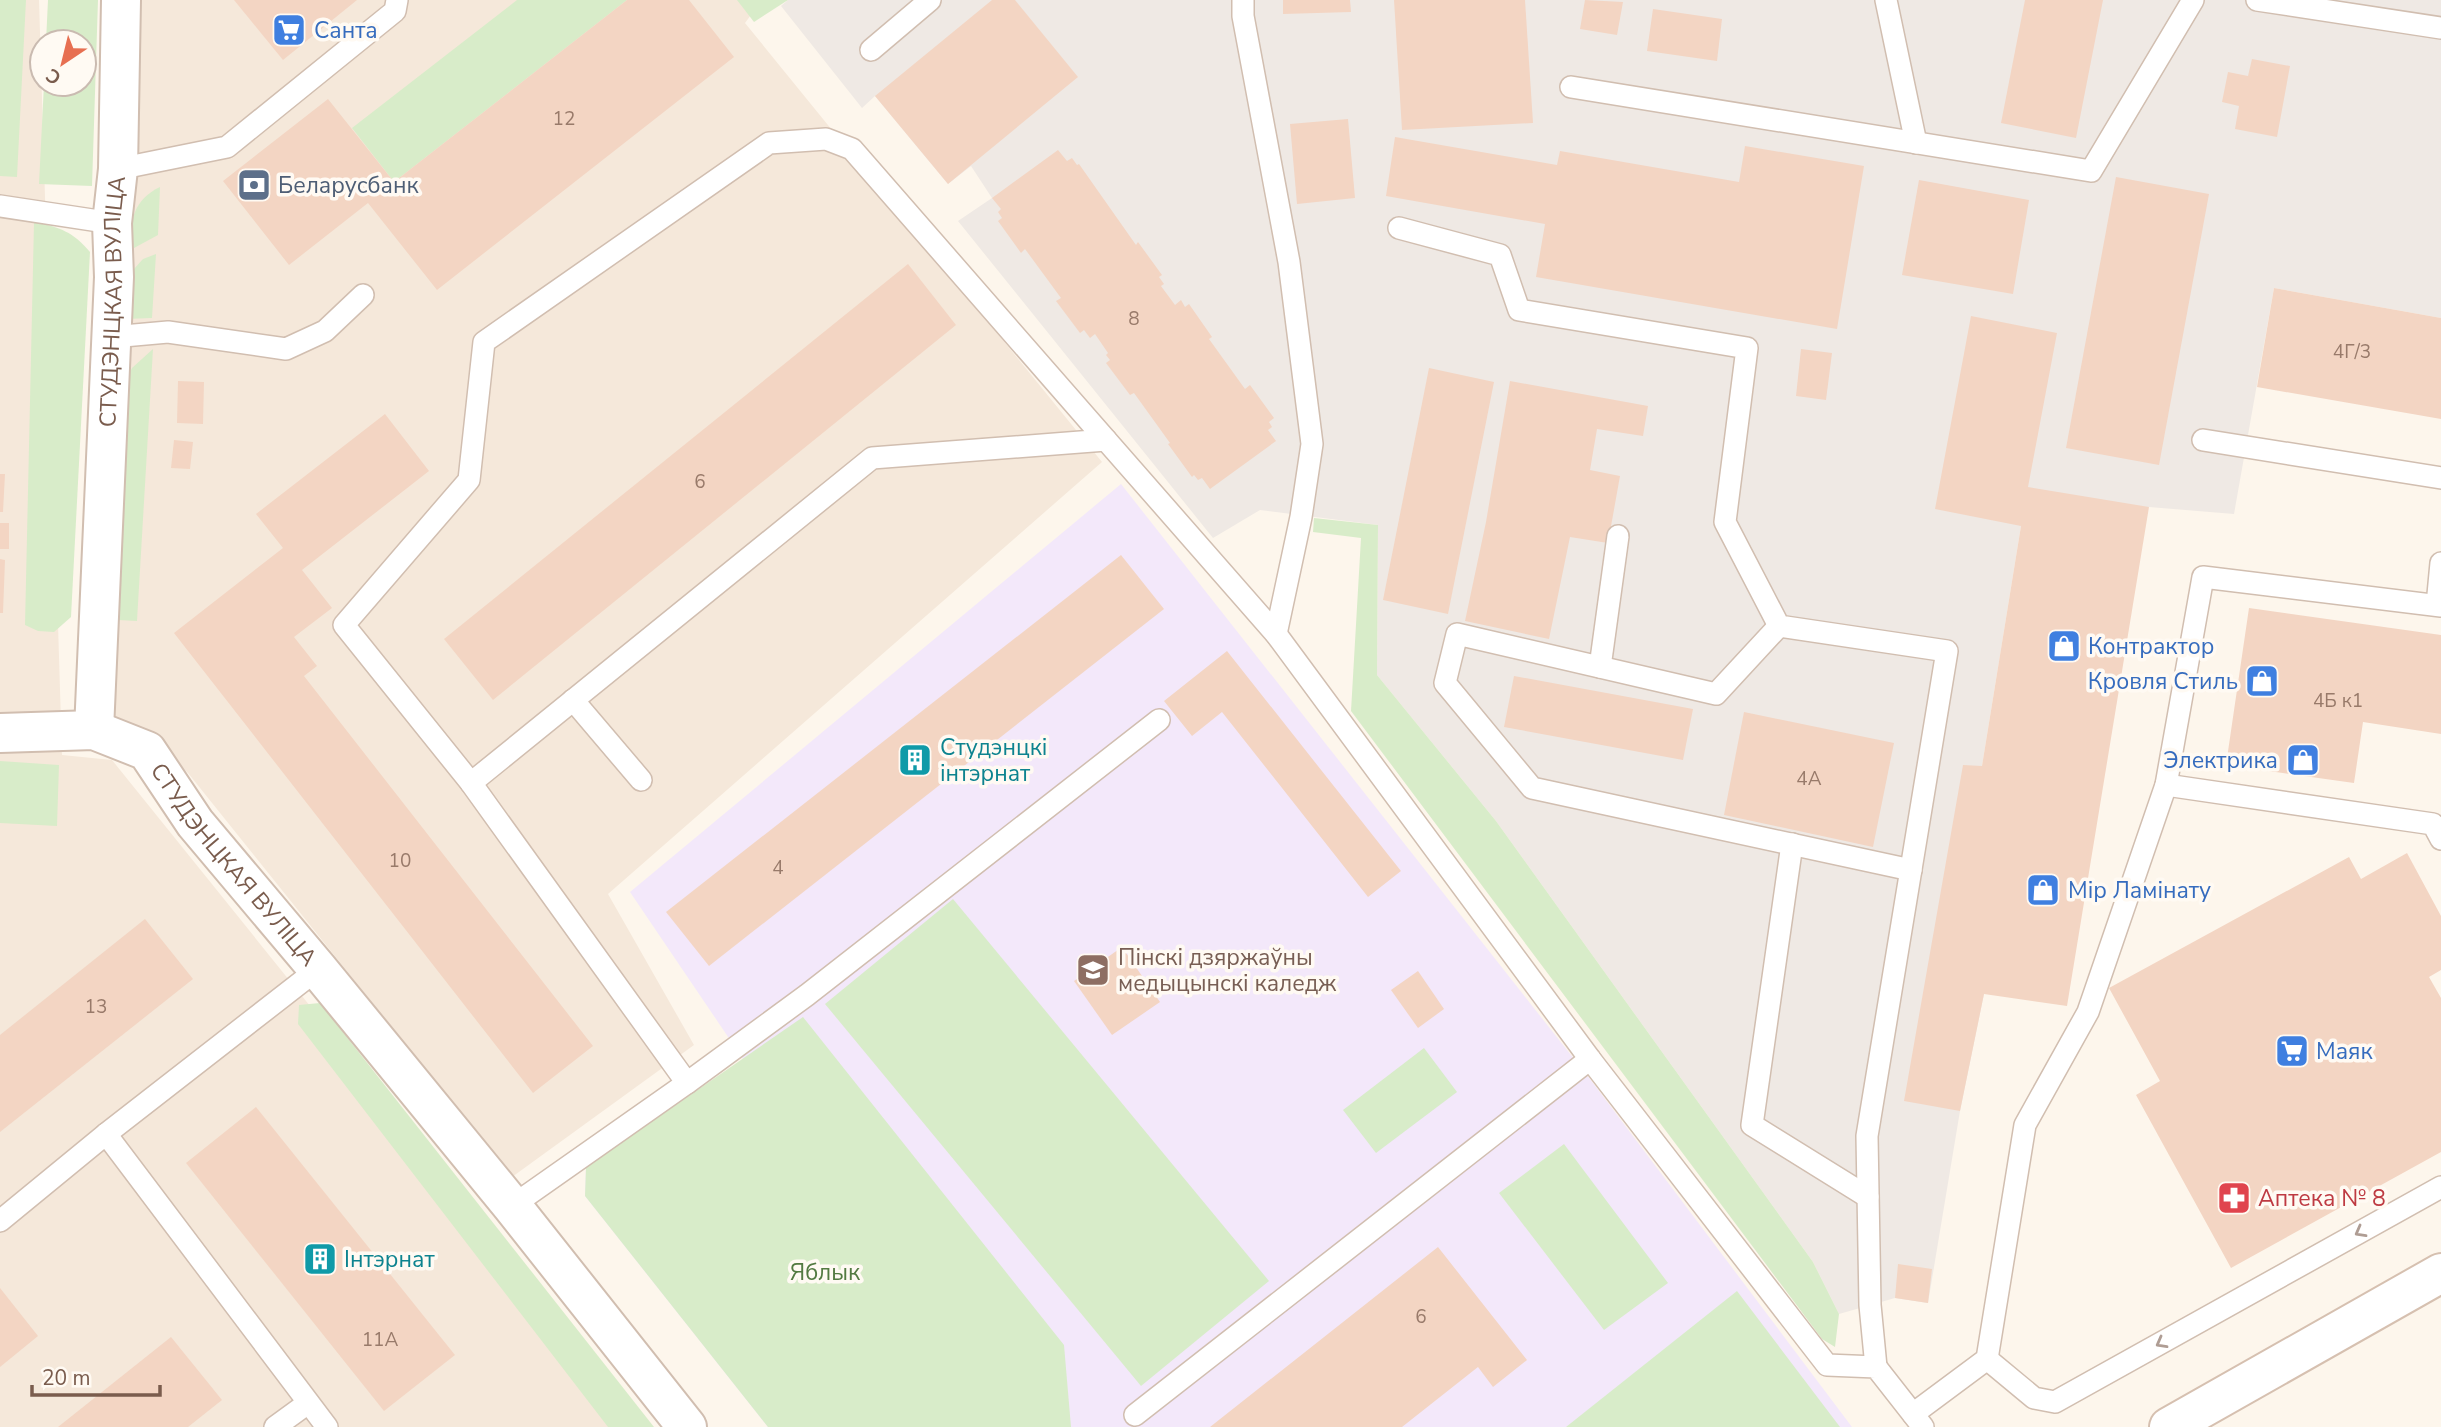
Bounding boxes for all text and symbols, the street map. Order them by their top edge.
supermarket icon: Санта [270,11,308,49]
place label: Санта [314,15,378,46]
north arrow [28,28,98,98]
text: С [41,62,67,90]
house number: 12 [553,106,575,132]
bank icon: Беларусбанк [235,166,273,204]
place label: Беларусбанк [278,170,419,201]
street label: СТУДЭНЦКАЯ ВУЛІЦА [92,174,133,428]
house number: 8 [1128,306,1140,332]
house number: 4Г/3 [2333,339,2371,365]
house number: 6 [694,469,706,495]
shop icon: Контрактор [2045,627,2083,665]
place label: Контрактор [2088,631,2214,662]
shop icon: Кровля Стиль [2243,662,2281,700]
place label: Кровля Стиль [2088,666,2238,697]
house number: 4Б к1 [2313,688,2363,714]
place label: Студэнцкі інтэрнат [940,732,1047,789]
building icon: Студэнцкі інтэрнат [896,741,934,779]
shop icon: Электрика [2284,741,2322,779]
place label: Электрика [2163,745,2278,776]
street label: СТУДЭНЦКАЯ ВУЛІЦА [144,757,324,973]
house number: 4А [1796,766,1822,792]
house number: 10 [389,848,411,874]
house number: 4 [772,855,784,881]
shop icon: Мір Ламінату [2024,871,2062,909]
place label: Мір Ламінату [2068,875,2211,906]
place label: Пінскі дзяржаўны медыцынскі каледж [1118,942,1337,999]
school or university icon: Пінскі дзяржаўны медыцынскі каледж [1074,951,1112,989]
house number: 13 [85,994,107,1020]
supermarket icon: Маяк [2273,1032,2311,1070]
place label: Маяк [2316,1036,2373,1067]
pharmacy icon: Аптека № 8 [2215,1179,2253,1217]
place label: Аптека № 8 [2258,1183,2386,1214]
one-way arrow [2355,1224,2367,1237]
building icon: Інтэрнат [301,1240,339,1278]
place label: Інтэрнат [344,1244,435,1275]
park label: Яблык [790,1257,861,1288]
house number: 6 [1415,1304,1427,1330]
house number: 11А [362,1327,398,1353]
one-way arrow [2156,1335,2169,1348]
scale bar [32,1354,159,1398]
text: 20 m [42,1364,91,1392]

